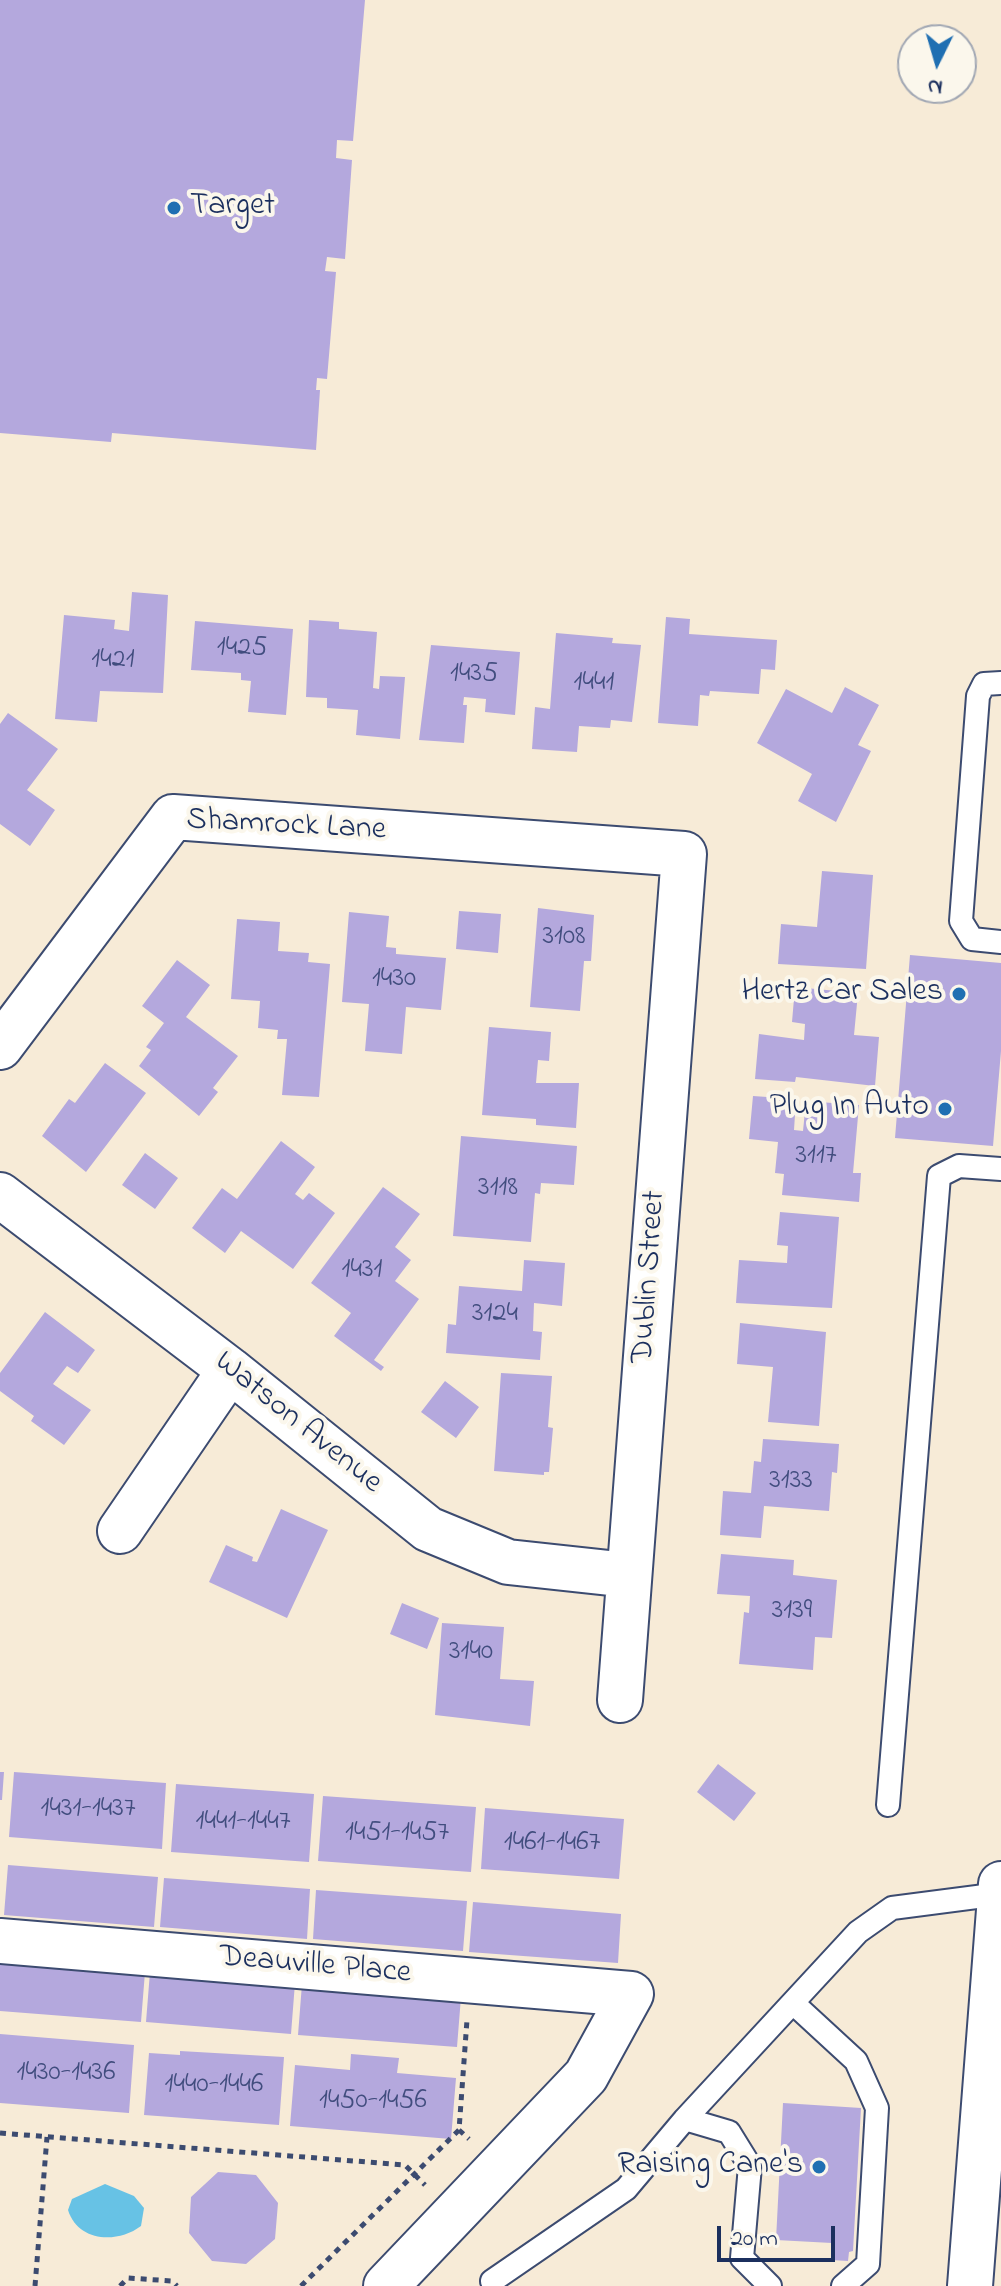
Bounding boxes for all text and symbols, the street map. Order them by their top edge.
north arrow [897,24,977,104]
text: N [926,69,944,103]
place label: Target [190,189,275,227]
marker: Target [165,199,183,217]
house number: 1425 [217,632,267,666]
house number: 1421 [91,644,135,678]
house number: 1435 [450,658,498,692]
house number: 1441 [574,667,614,701]
street label: Shamrock Lane [185,803,387,851]
house number: 3108 [542,921,586,955]
house number: 1430 [372,963,416,997]
place label: Hertz Car Sales [741,975,943,1013]
marker: Hertz Car Sales [950,985,968,1003]
place label: Plug In Auto [770,1090,929,1128]
marker: Plug In Auto [936,1100,954,1118]
house number: 3117 [796,1140,836,1174]
house number: 3118 [478,1172,518,1206]
street label: Dublin Street [626,1189,676,1365]
house number: 1431 [342,1254,382,1288]
house number: 3124 [472,1298,518,1332]
street label: Watson Avenue [205,1345,389,1503]
house number: 3133 [769,1465,813,1499]
house number: 3139 [772,1595,812,1629]
house number: 3140 [449,1636,493,1670]
house number: 1431-1437 [41,1793,135,1827]
house number: 1441-1447 [196,1806,290,1840]
house number: 1451-1457 [345,1817,449,1851]
house number: 1461-1467 [504,1827,600,1861]
street label: Deauville Place [218,1939,412,1995]
house number: 1430-1436 [17,2057,115,2091]
house number: 1440-1446 [165,2069,263,2103]
house number: 1450-1456 [319,2085,427,2119]
place label: Raising Cane's [617,2148,803,2186]
marker: Raising Cane's [810,2158,828,2176]
scale bar [721,2210,839,2260]
text: 20 m [731,2222,778,2257]

